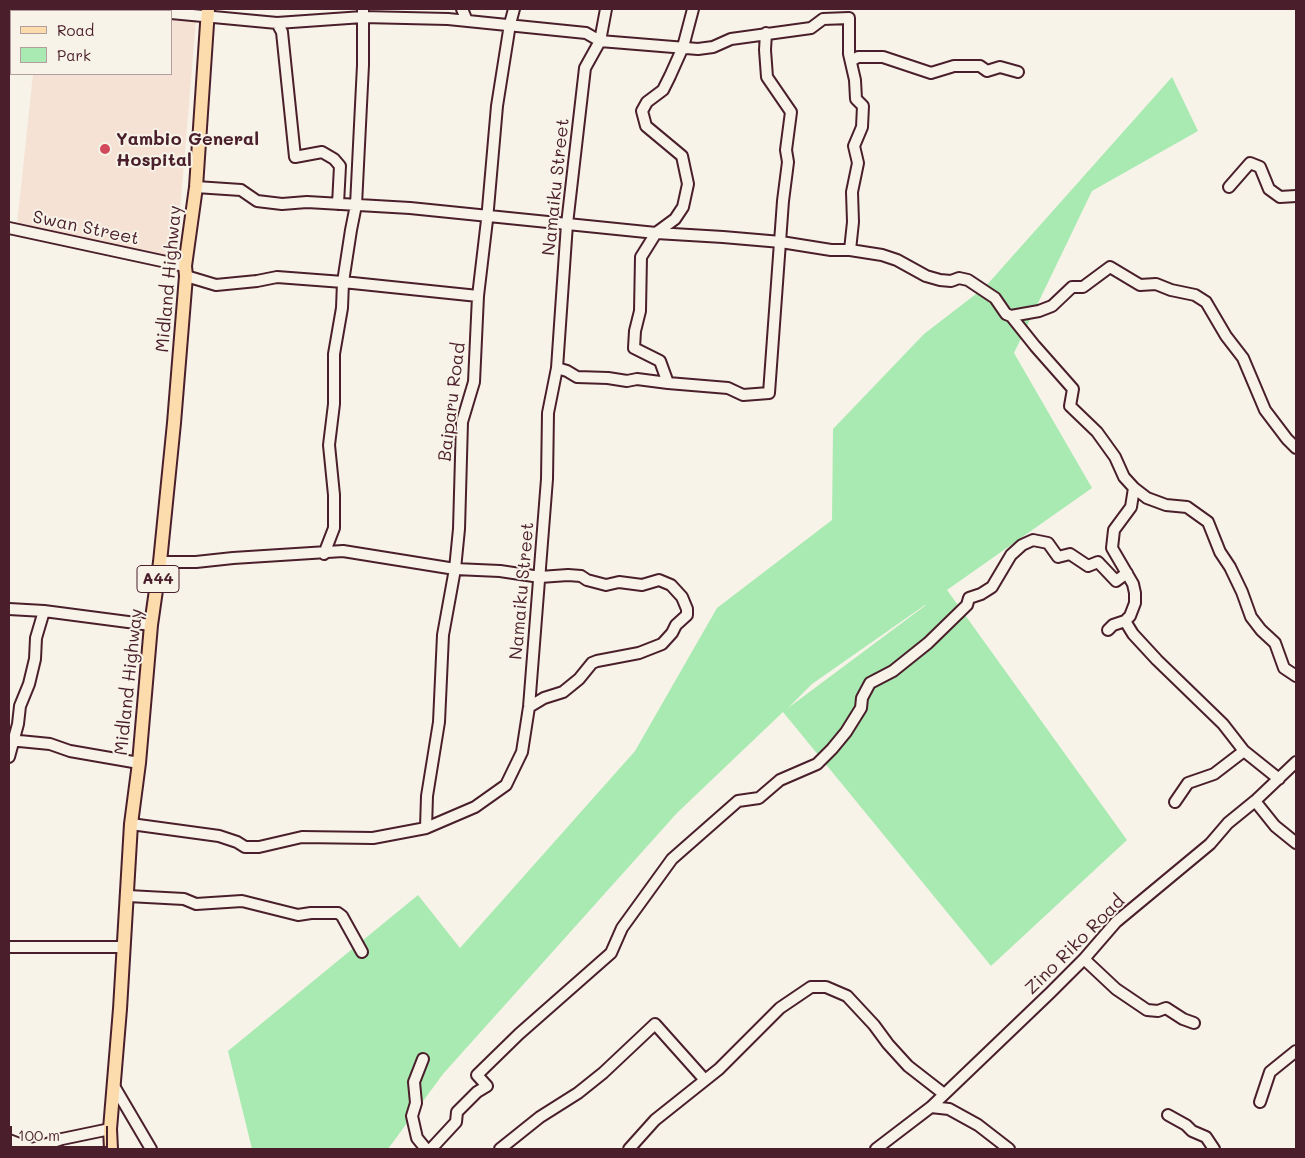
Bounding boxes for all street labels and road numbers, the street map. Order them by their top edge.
street label: Namaiku Street [538,117,574,257]
street label: Midland Highway [152,205,186,353]
street label: Swan Street [31,206,141,250]
street label: Baiparu Road [434,341,470,463]
street label: Namaiku Street [505,521,539,661]
road number: A44 [137,566,179,592]
street label: Midland Highway [111,607,147,757]
street label: Zino Riko Road [1021,891,1129,999]

